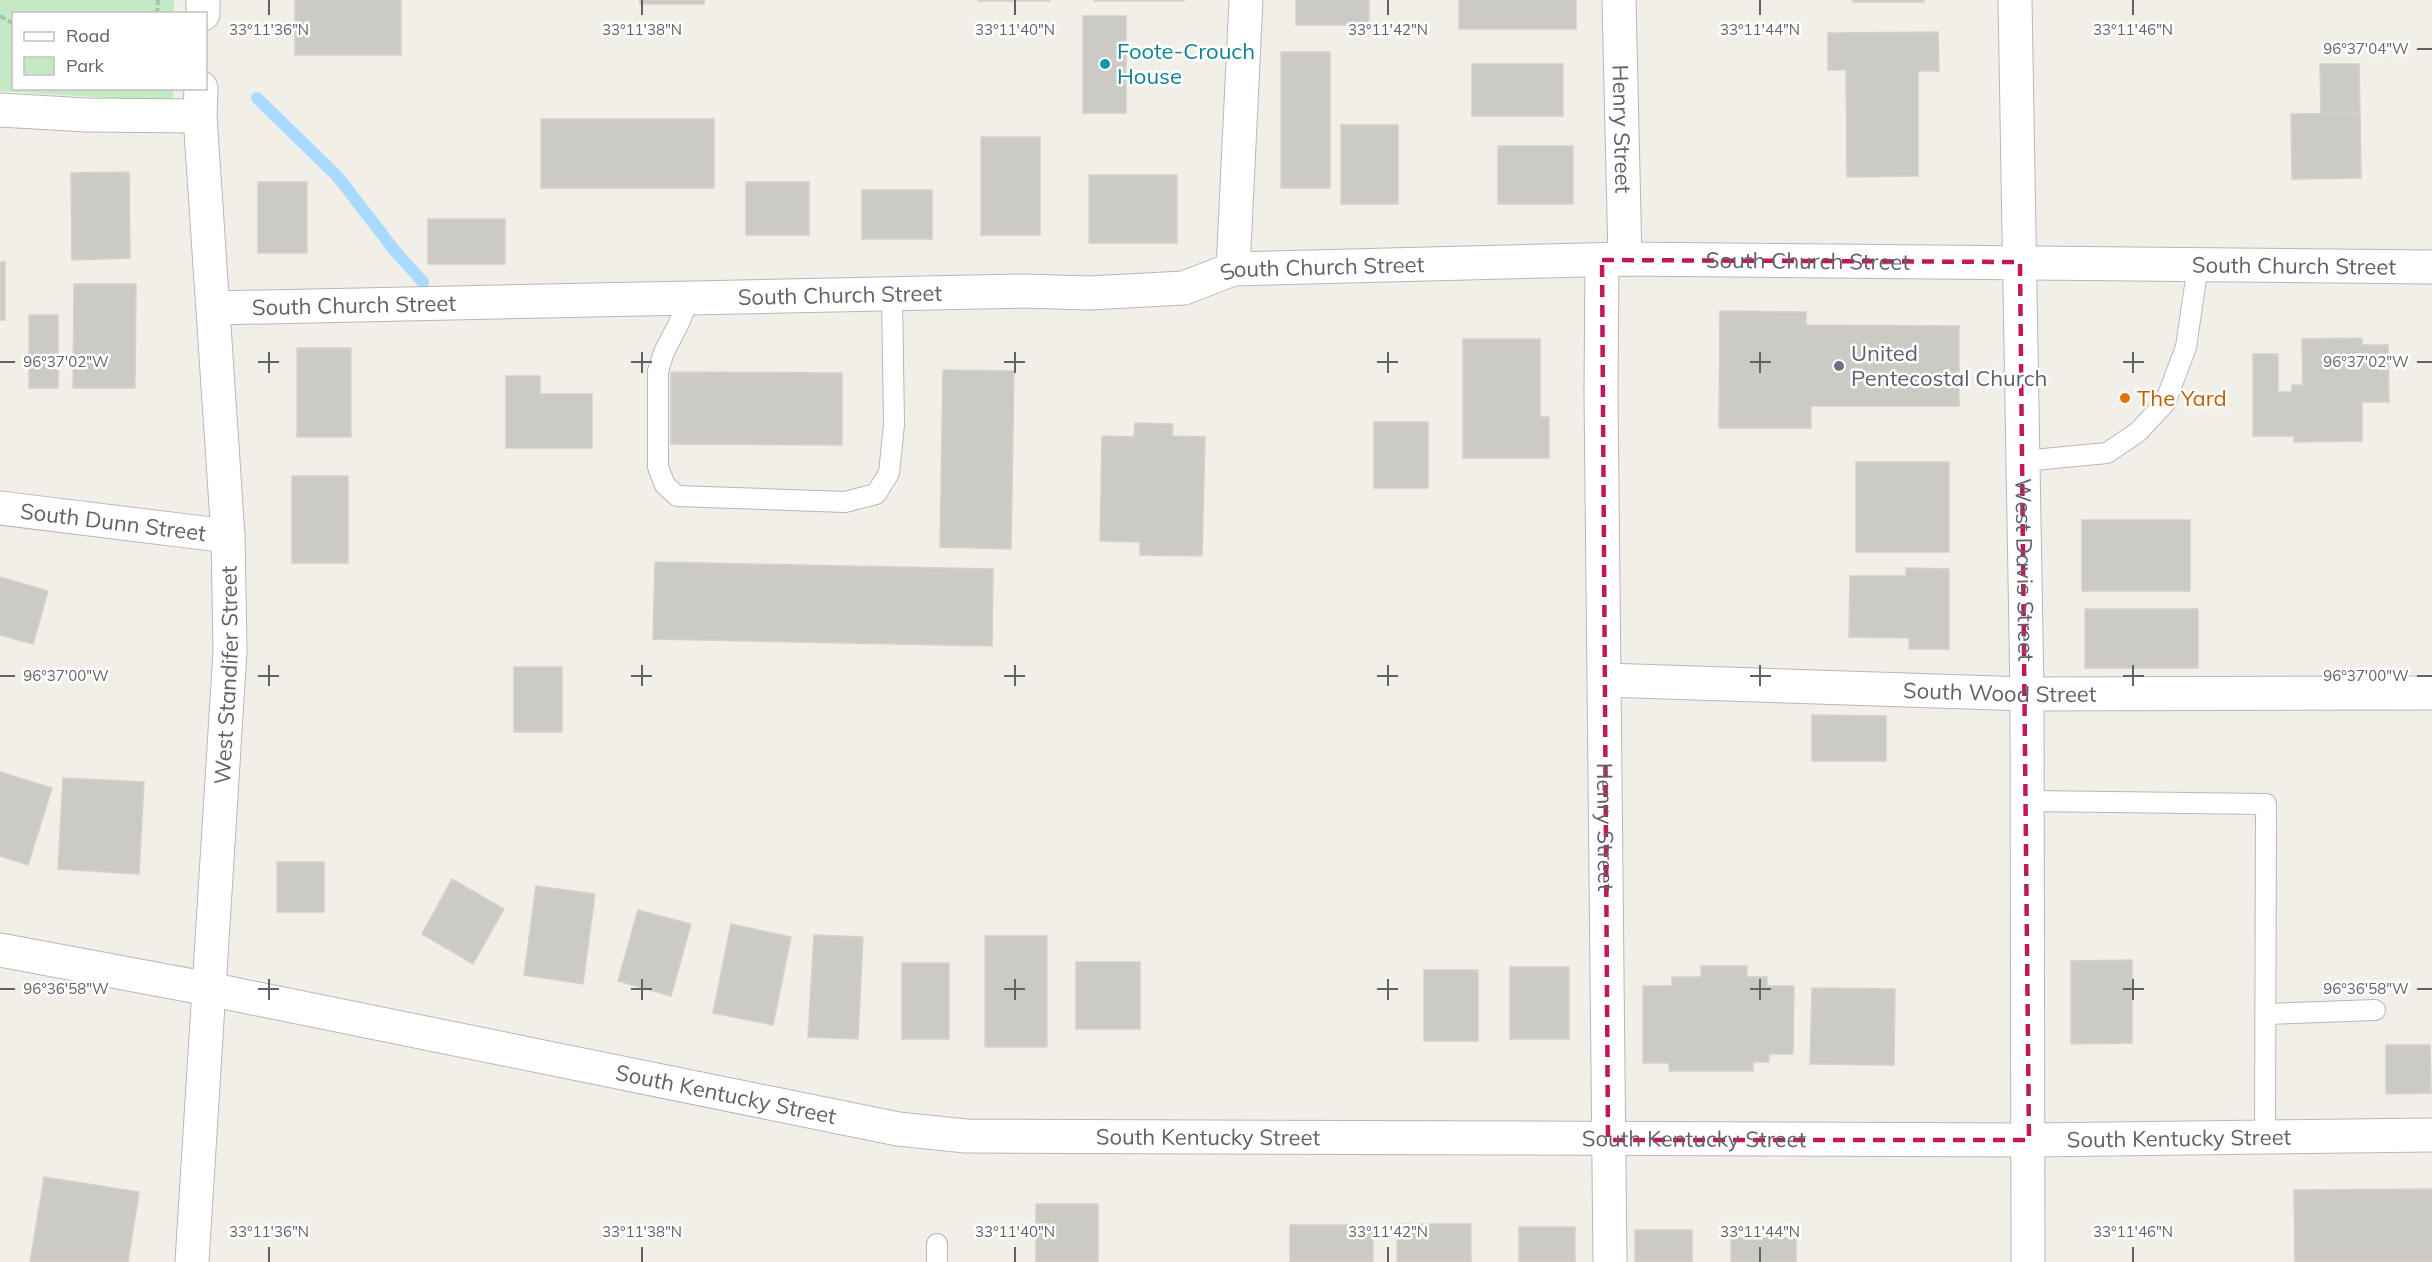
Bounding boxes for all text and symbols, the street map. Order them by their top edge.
legend [12,12,207,90]
text: 33°11'36"N [229,20,309,39]
text: 33°11'38"N [602,20,682,39]
text: 33°11'40"N [975,20,1055,39]
text: 33°11'42"N [1348,20,1428,39]
text: 33°11'44"N [1720,20,1800,39]
text: 33°11'46"N [2093,20,2173,39]
text: Road [66,24,110,47]
place label: Foote-Crouch House [1117,37,1255,90]
text: 96°37'04"W [2323,39,2409,58]
text: Park [66,54,105,77]
marker: Foote-Crouch House [1098,57,1112,71]
street label: Henry Street [1607,64,1637,194]
street label: South Church Street [1706,246,1911,276]
street label: South Church Street [1216,250,1425,287]
street label: South Church Street [2192,251,2397,281]
street label: South Church Street [737,279,943,311]
street label: South Church Street [252,289,457,321]
place label: United Pentecostal Church [1851,339,2047,392]
text: 96°37'02"W [23,352,109,371]
text: 96°37'02"W [2323,352,2409,371]
marker: United Pentecostal Church [1832,359,1846,373]
place label: The Yard [2137,384,2227,412]
marker: The Yard [2118,391,2132,405]
street label: West Davis Street [2009,478,2040,662]
street label: South Dunn Street [19,497,208,547]
street label: West Standifer Street [208,565,244,785]
text: 96°37'00"W [23,666,109,685]
text: 96°37'00"W [2323,666,2409,685]
street label: South Wood Street [1903,676,2097,708]
street label: Henry Street [1591,762,1620,892]
text: 96°36'58"W [23,979,109,998]
text: 96°36'58"W [2323,979,2409,998]
street label: South Kentucky Street [613,1058,839,1130]
street label: South Kentucky Street [1096,1122,1321,1151]
street label: South Kentucky Street [2067,1123,2292,1154]
street label: South Kentucky Street [1582,1124,1807,1153]
text: 33°11'36"N [229,1222,309,1241]
text: 33°11'38"N [602,1222,682,1241]
text: 33°11'40"N [975,1222,1055,1241]
text: 33°11'42"N [1348,1222,1428,1241]
text: 33°11'44"N [1720,1222,1800,1241]
text: 33°11'46"N [2093,1222,2173,1241]

